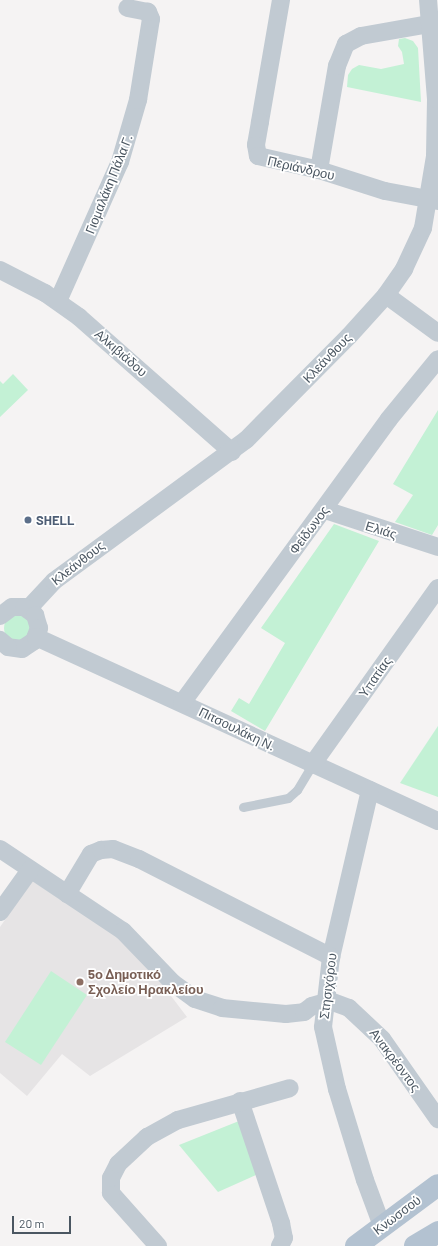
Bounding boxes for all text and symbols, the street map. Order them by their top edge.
street label: Γιομαλάκη Πάλα Γ. [82,132,136,236]
street label: Περιάνδρου [266,153,336,183]
street label: Αλκιβιάδου [92,326,150,380]
street label: Κλεάνθους [300,330,354,386]
street label: Φείδωνος [286,503,332,557]
place label: SHELL [36,512,74,528]
marker: SHELL [23,515,33,525]
street label: Ελιάς [363,518,399,542]
street label: Κλεάνθους [48,538,108,588]
street label: Υπατίας [355,654,395,700]
street label: Πιτσουλάκη Ν. [196,704,278,754]
street label: Στησιχόρου [316,952,340,1020]
place label: 5ο Δημοτικό Σχολείο Ηρακλείου [88,967,203,998]
marker: 5ο Δημοτικό Σχολείο Ηρακλείου [75,977,85,987]
street label: Ανακρέοντος [366,1026,424,1094]
street label: Κνωσσού [370,1192,424,1238]
scale bar [14,1208,73,1234]
text: 20 m [19,1216,45,1230]

